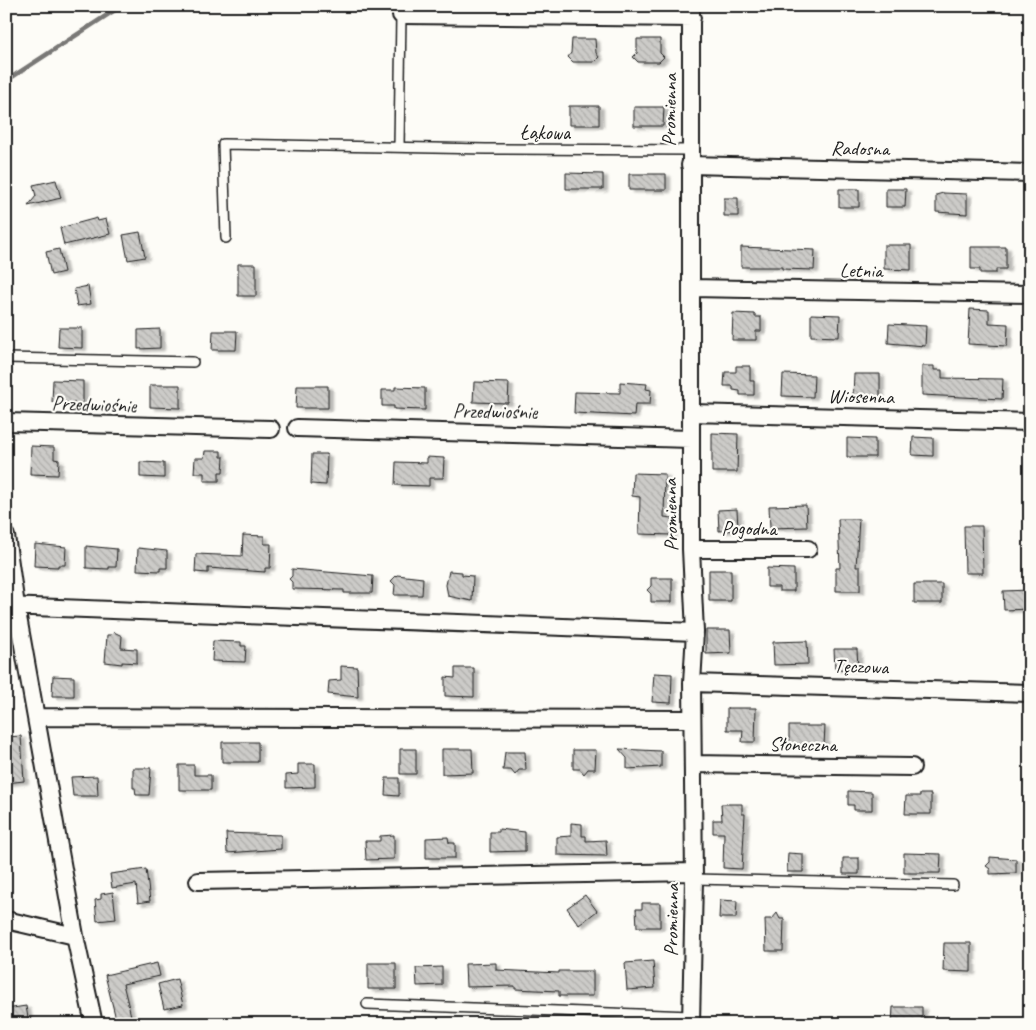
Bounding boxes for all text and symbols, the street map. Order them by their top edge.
street label: Promienna [656,72,683,147]
street label: Łąkowa [520,120,572,145]
street label: Radosna [831,135,891,162]
street label: Letnia [839,258,884,283]
street label: Wiosenna [828,383,895,410]
street label: Przedwiośnie [51,391,138,419]
street label: Przedwiośnie [453,398,539,425]
street label: Promienna [657,477,684,552]
street label: Pogodna [722,516,778,541]
street label: Tęczowa [833,653,891,680]
street label: Słoneczna [769,731,839,758]
street label: Promienna [658,882,685,957]

